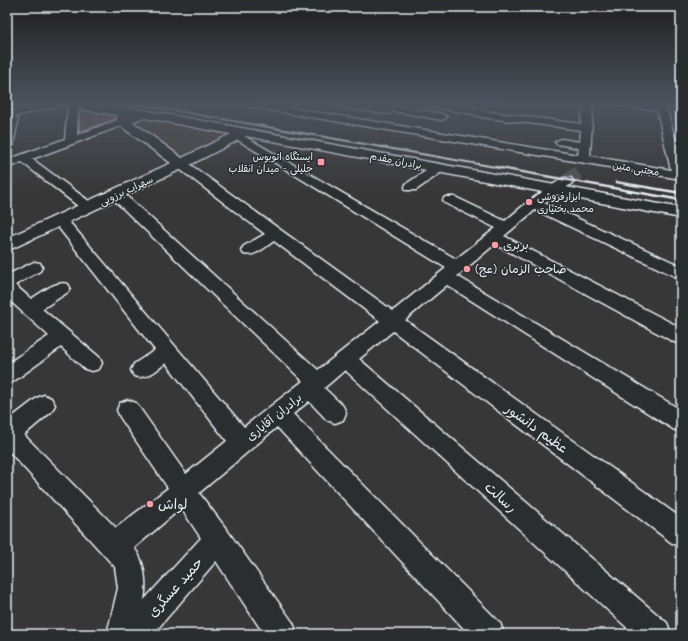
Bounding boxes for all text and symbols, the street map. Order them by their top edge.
street label: برادران مقدم [369,148,423,173]
place label: ایستگاه اتوبوس جلیلی - میدان انقلاب [229,149,313,176]
marker: ایستگاه اتوبوس جلیلی - میدان انقلاب [316,157,326,167]
street label: مجتبی متین [611,157,661,180]
street label: سهراب برزویی [97,171,156,209]
place label: ابزارفروشی محمد بختیاری [537,189,594,215]
marker: ابزارفروشی محمد بختیاری [524,197,534,207]
place label: بربری [503,236,529,253]
marker: بربری [490,240,500,250]
place label: صاحب الزمان (عج) [475,260,567,278]
marker: صاحب الزمان (عج) [462,264,472,274]
street label: برادران آقایاری [242,389,305,444]
street label: عظیم دانشور [500,398,573,458]
street label: رسالت [481,477,522,516]
place label: لواش [158,494,187,514]
marker: لواش [145,499,155,509]
street label: حمید عسگری [143,553,207,621]

